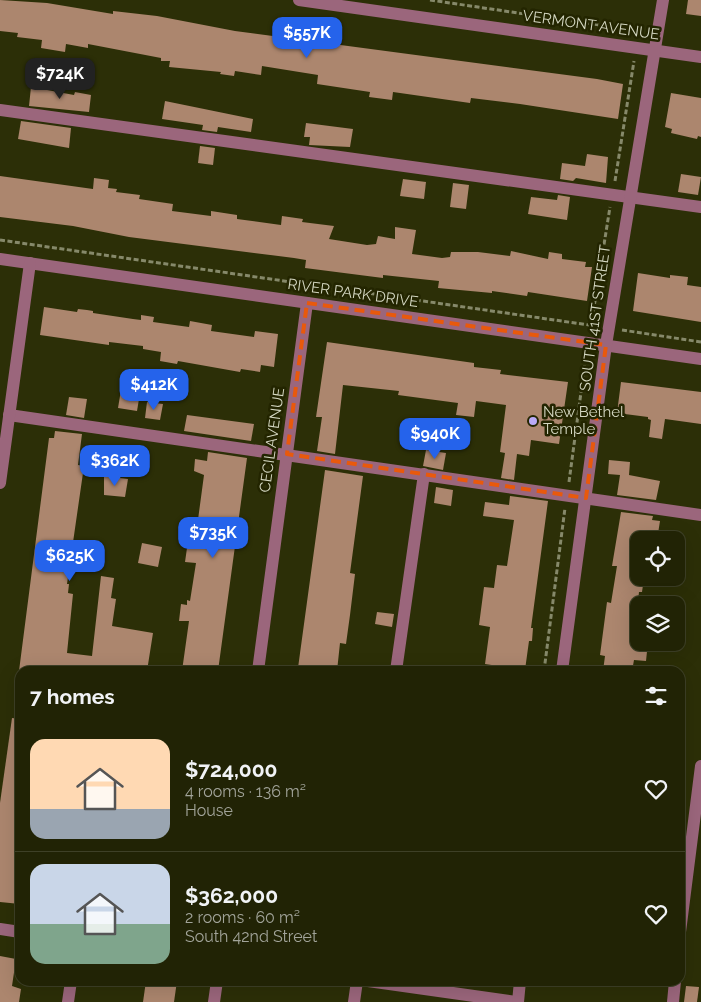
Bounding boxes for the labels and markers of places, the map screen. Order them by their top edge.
pin: $557K [272,17,342,59]
pin: $724K [25,58,95,100]
pin: $412K [119,368,189,411]
place label: New Bethel Temple [543,403,625,438]
marker: New Bethel Temple [527,415,539,427]
pin: $940K [400,418,470,460]
pin: $362K [80,444,150,487]
pin: $735K [178,516,248,559]
pin: $625K [35,540,105,582]

